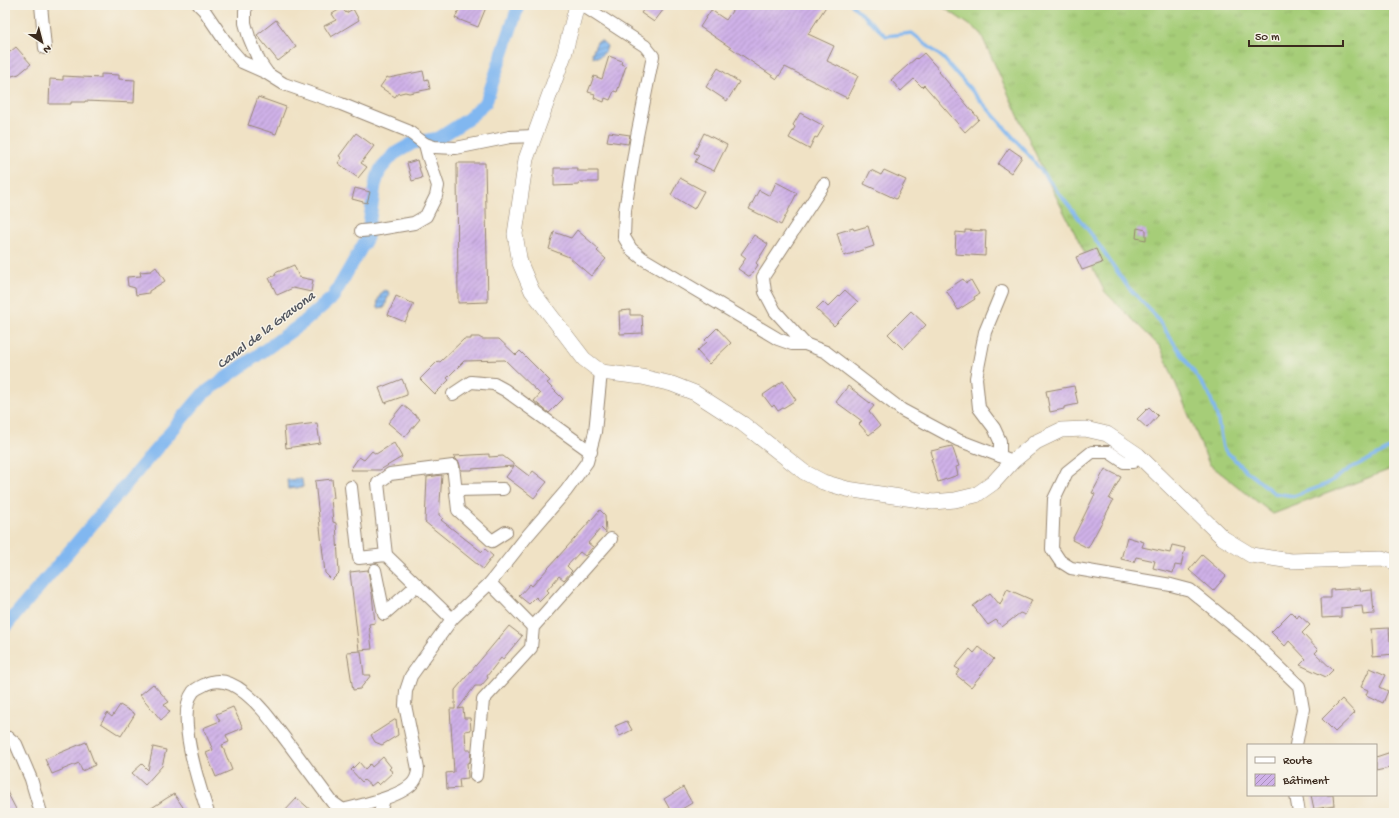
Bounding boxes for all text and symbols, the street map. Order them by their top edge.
north arrow [22,22,62,62]
scale bar [1249,22,1343,48]
text: 50 m [1255,31,1280,45]
text: N [40,42,53,55]
water label: Canal de la Gravona [214,288,320,373]
legend [1247,744,1377,796]
text: Route [1283,755,1313,769]
text: Bâtiment [1282,775,1330,789]

